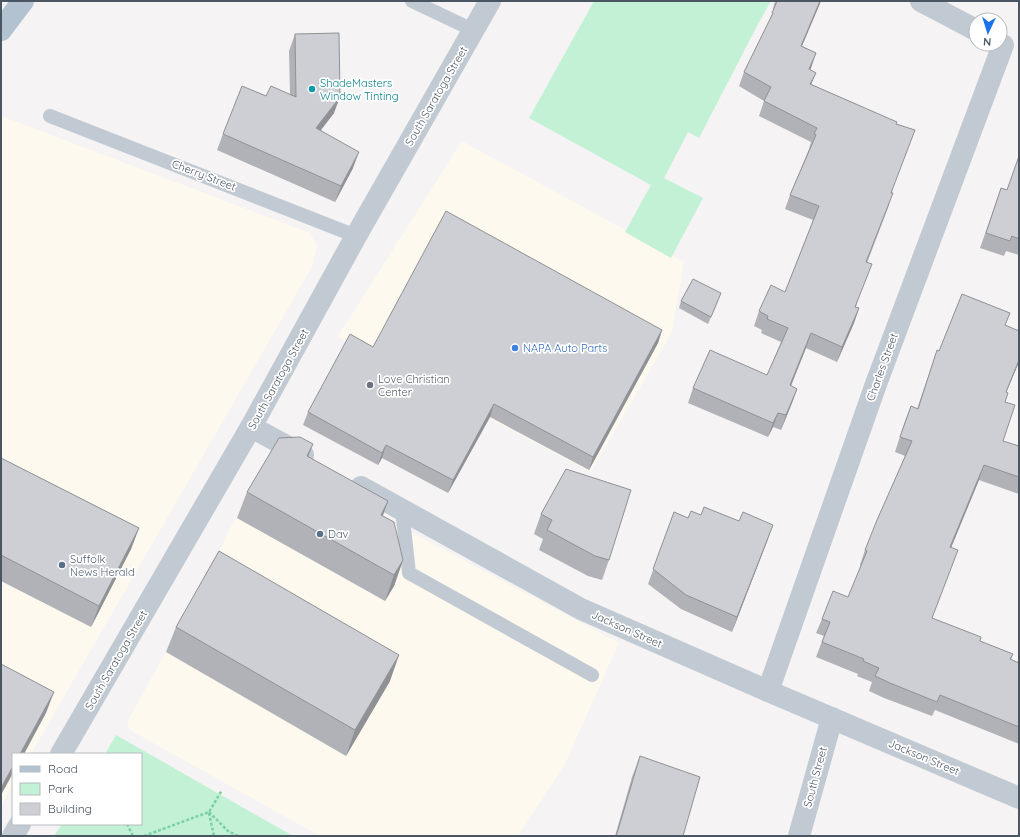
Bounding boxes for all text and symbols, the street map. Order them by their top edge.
north arrow [968,12,1008,52]
text: N [983,35,992,49]
street label: South Saratoga Street [402,44,470,148]
place label: ShadeMasters Window Tinting [320,76,399,103]
marker: ShadeMasters Window Tinting [307,84,317,94]
street label: Cherry Street [170,156,238,194]
street label: South Saratoga Street [245,326,312,432]
street label: Charles Street [863,331,901,403]
place label: NAPA Auto Parts [523,341,607,355]
marker: NAPA Auto Parts [510,343,520,353]
place label: Love Christian Center [378,372,450,399]
marker: Love Christian Center [365,380,375,390]
place label: Dav [328,527,348,541]
marker: Dav [315,529,325,539]
place label: Suffolk News Herald [70,552,135,579]
marker: Suffolk News Herald [57,560,67,570]
street label: Jackson Street [590,607,665,651]
street label: South Saratoga Street [82,608,150,712]
street label: Jackson Street [886,736,962,778]
street label: South Street [800,745,830,809]
legend [12,753,142,825]
text: Road [48,761,78,776]
text: Park [48,781,73,796]
text: Building [48,801,92,816]

